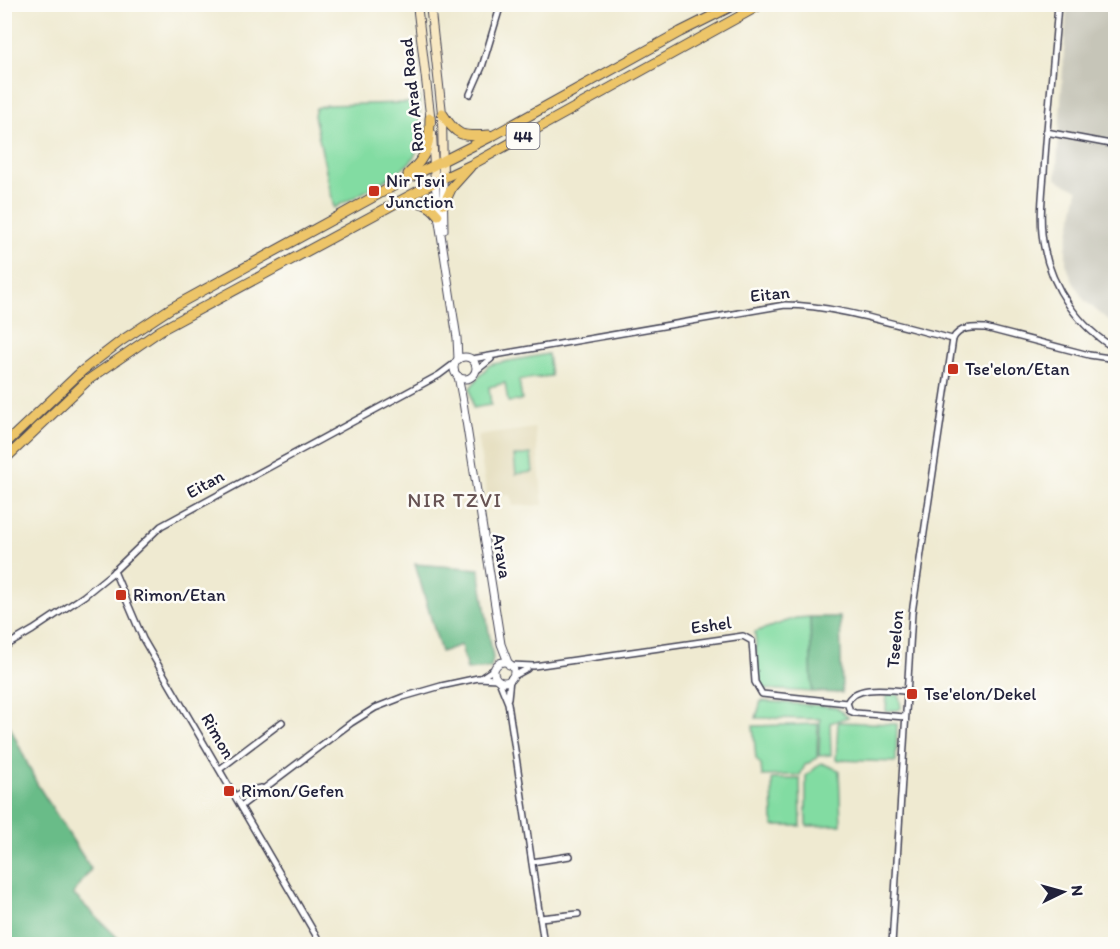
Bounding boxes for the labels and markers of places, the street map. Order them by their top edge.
place label: Nir Tsvi Junction [386,170,454,213]
marker: Nir Tsvi Junction [367,184,381,198]
place label: Tse'elon/Etan [965,358,1070,380]
marker: Tse'elon/Etan [946,362,960,376]
place label: Rimon/Etan [133,584,226,606]
marker: Rimon/Etan [114,588,128,602]
place label: Tse'elon/Dekel [924,683,1036,705]
marker: Tse'elon/Dekel [905,687,919,701]
place label: Rimon/Gefen [241,780,344,802]
marker: Rimon/Gefen [222,784,236,798]

